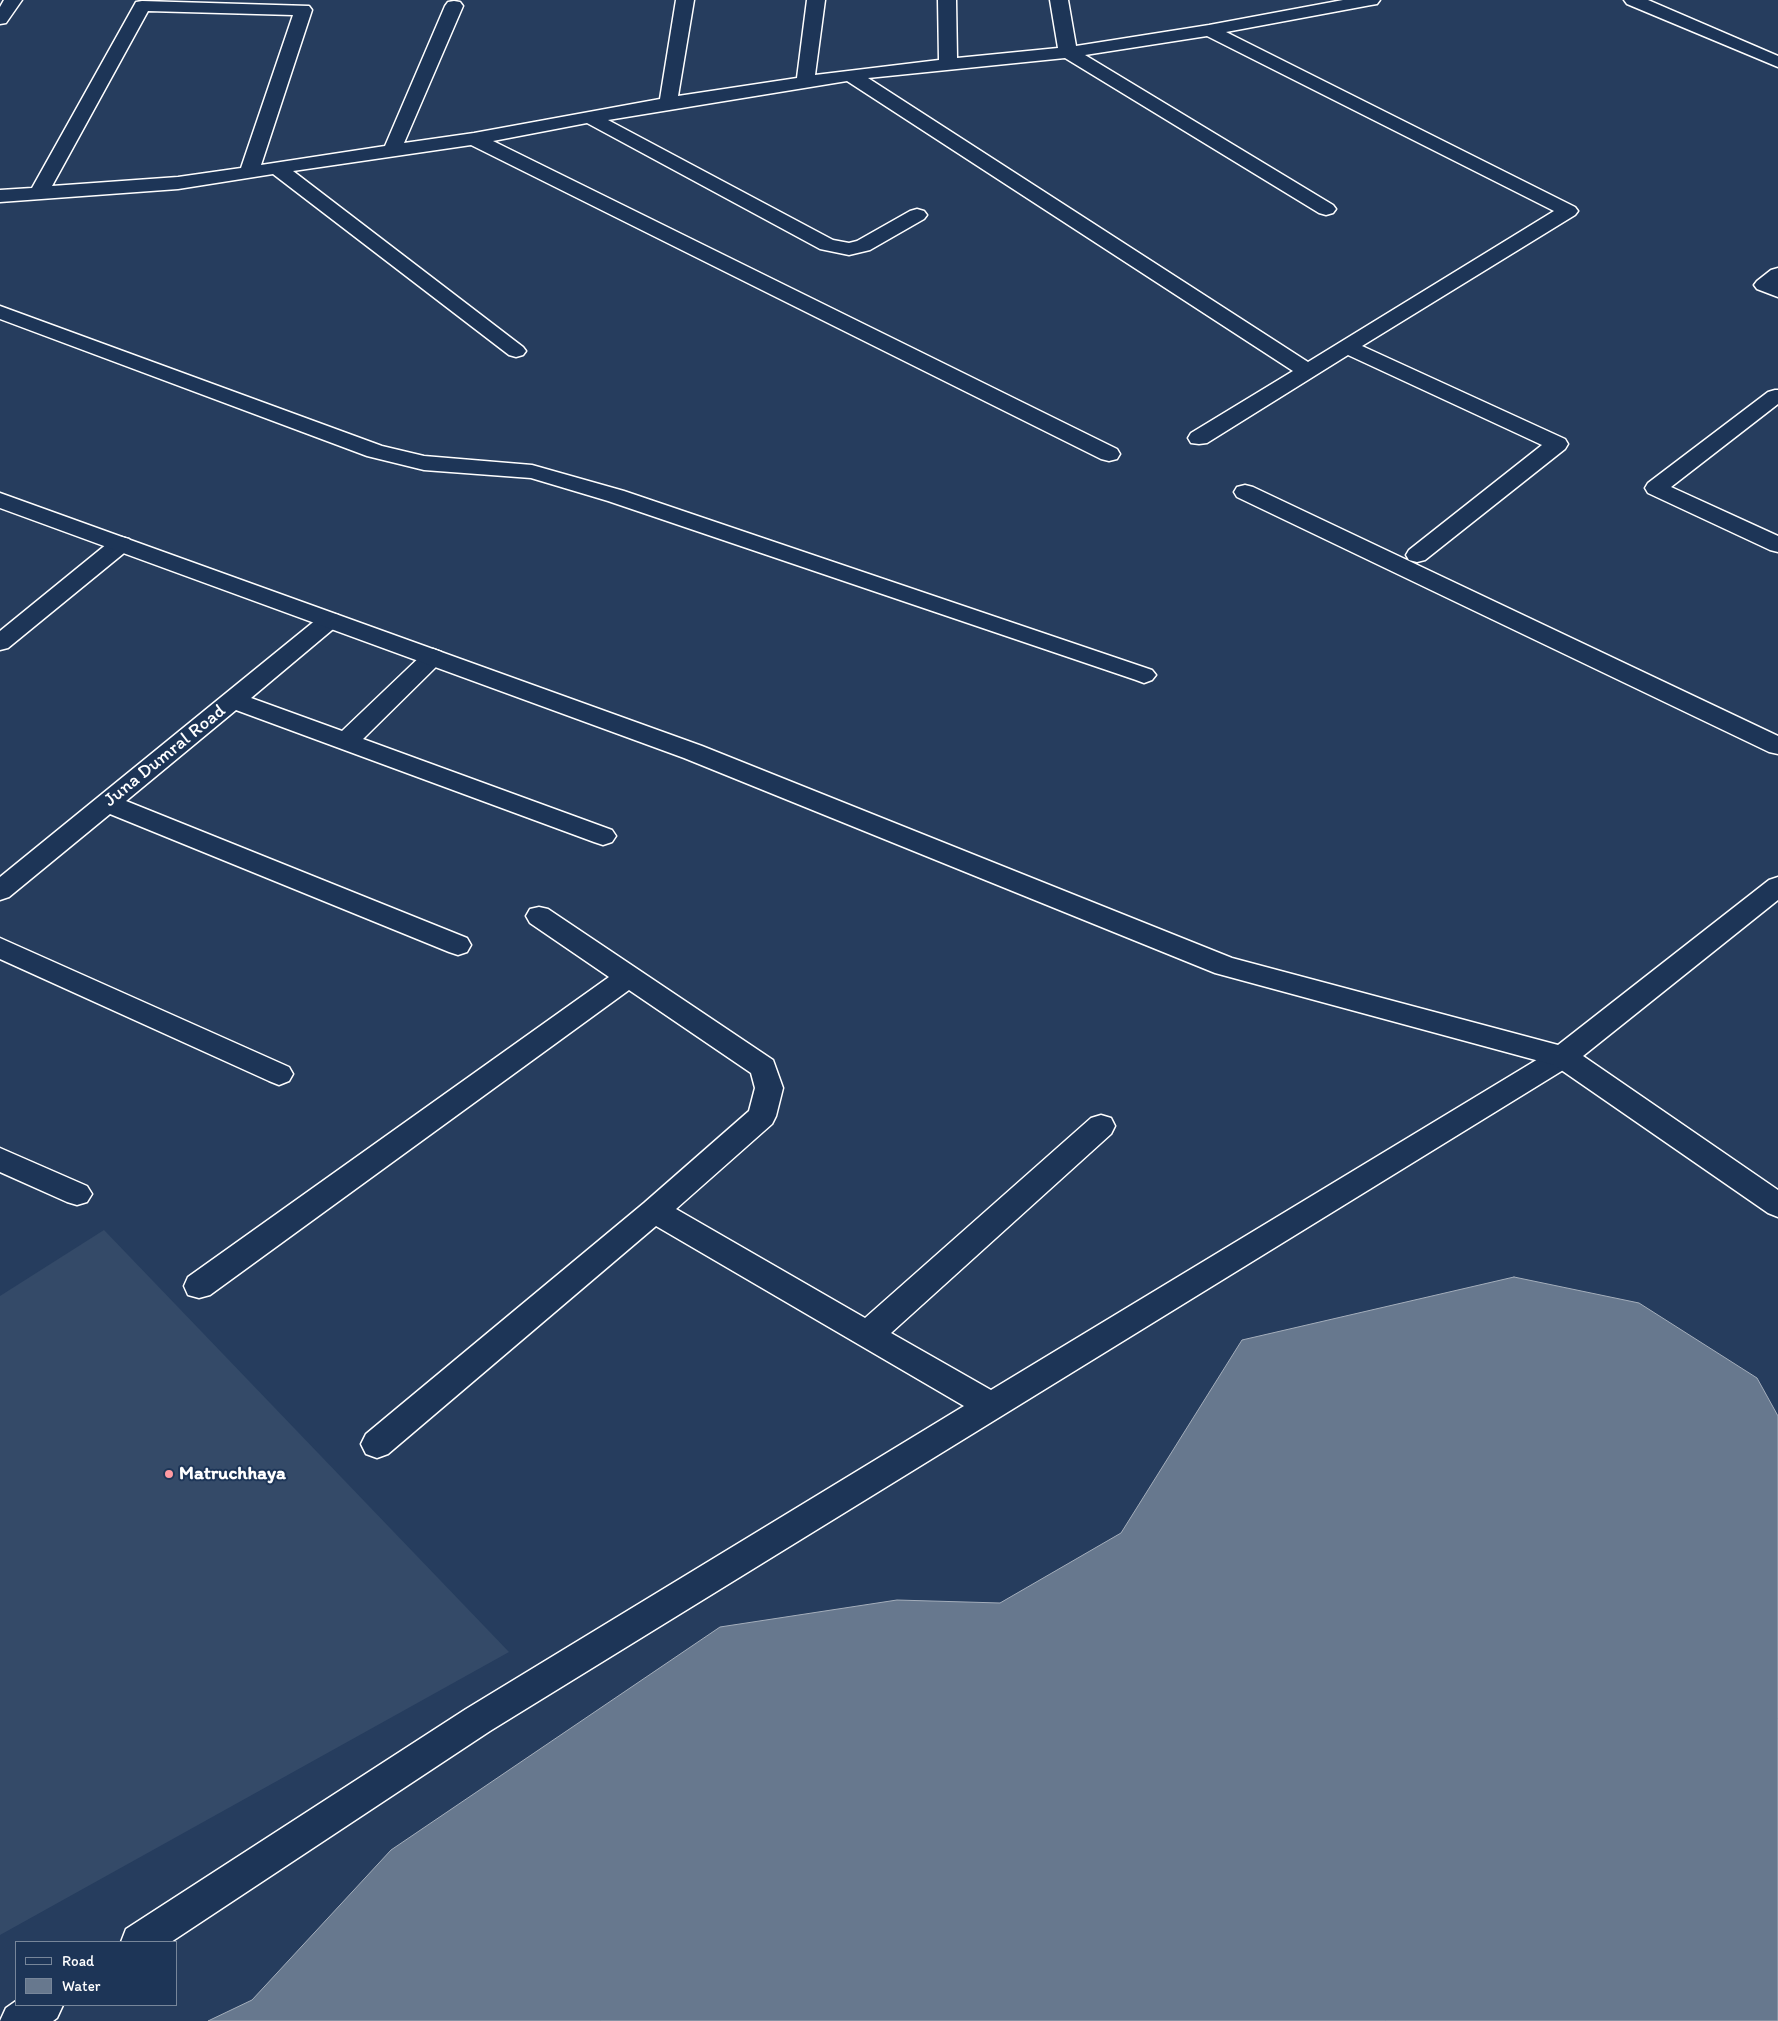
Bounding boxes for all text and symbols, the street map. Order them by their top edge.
street label: Juna Dumral Road [99,700,231,812]
place label: Matruchhaya [179,1463,286,1485]
marker: Matruchhaya [163,1468,175,1480]
legend [15,1941,178,2006]
text: Road [62,1952,94,1970]
text: Water [62,1977,100,1995]

